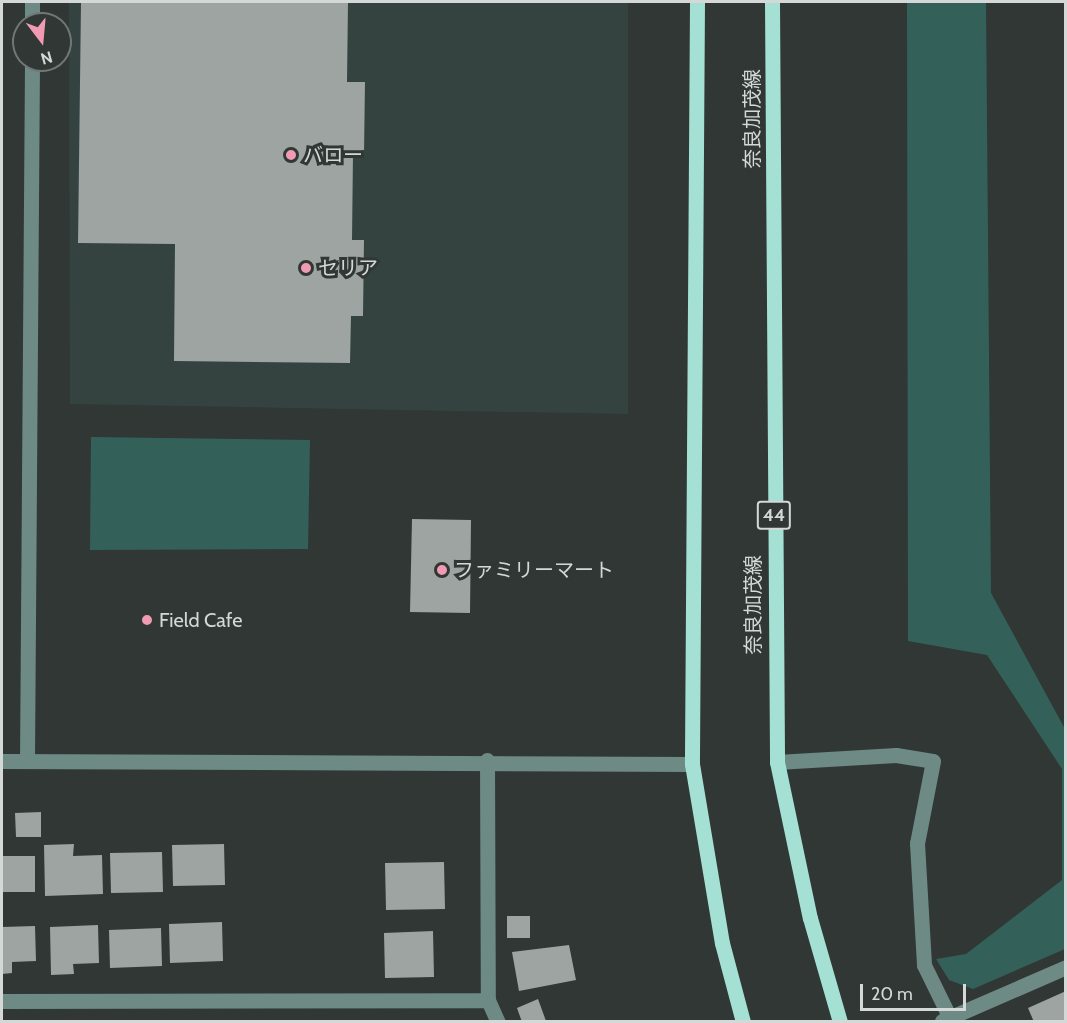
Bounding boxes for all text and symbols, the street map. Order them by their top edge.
north arrow [12,12,72,72]
text: N [38,47,55,69]
street label: 奈良加茂線 [740,69,764,169]
place label: バロー [303,143,363,167]
marker: バロー [284,148,298,162]
place label: セリア [318,256,378,280]
marker: セリア [299,261,313,275]
road number: 44 [756,500,792,530]
street label: 奈良加茂線 [741,555,765,655]
place label: ファミリーマート [454,558,614,582]
marker: ファミリーマート [435,563,449,577]
place label: Field Cafe [159,608,242,632]
marker: Field Cafe [140,613,154,627]
scale bar [863,972,970,1010]
text: 20 m [871,983,913,1005]

